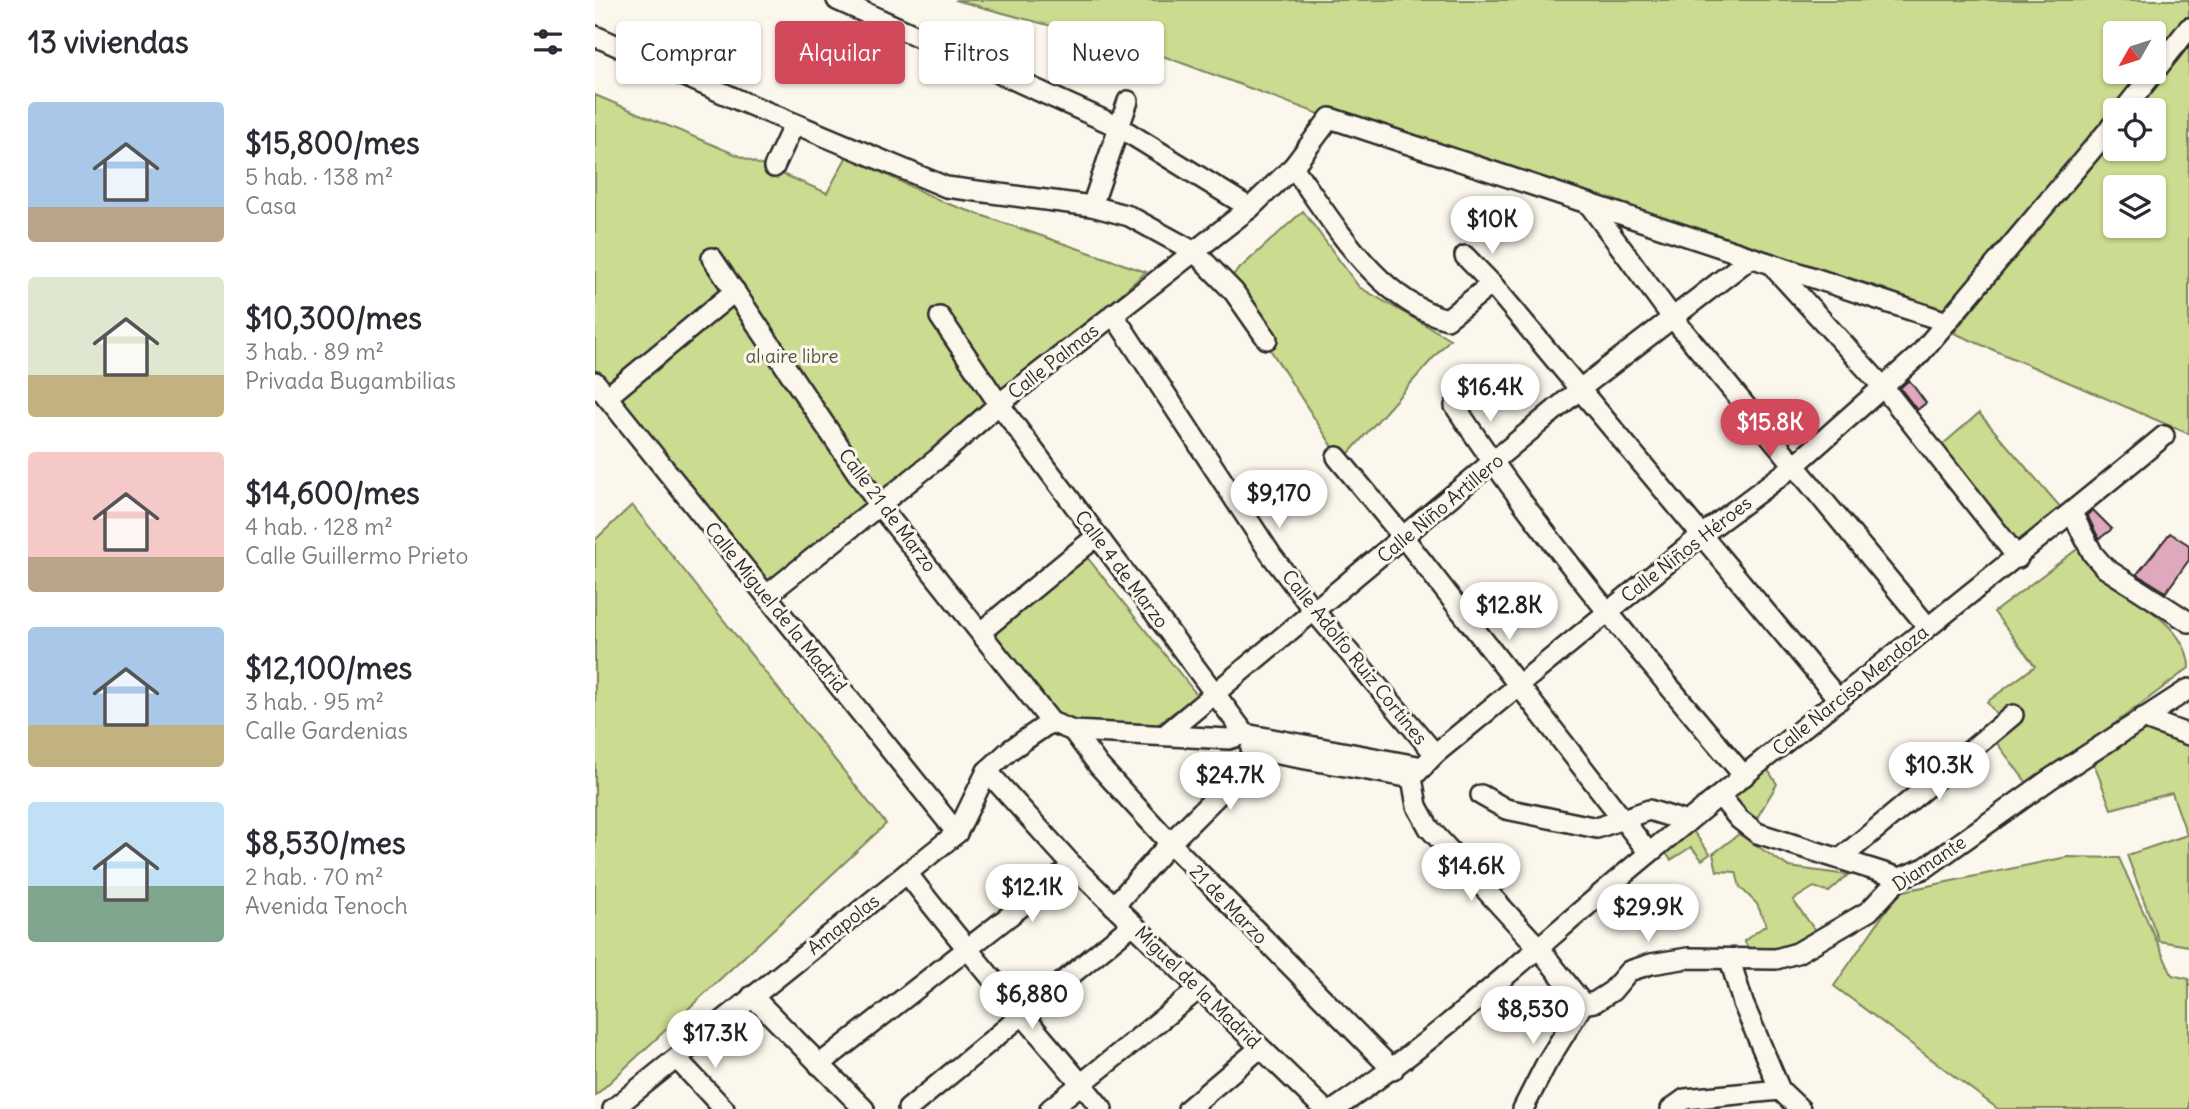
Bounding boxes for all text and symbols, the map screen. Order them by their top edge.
chip: Comprar [616,21,761,84]
chip: Alquilar [775,21,905,84]
chip: Filtros [919,21,1034,84]
chip: Nuevo [1048,21,1164,84]
north arrow [2103,21,2167,84]
map controls [2103,21,2166,238]
text: 13 viviendas [28,23,189,61]
icon: filters [529,23,567,61]
button: locate [2103,98,2166,161]
text: $15,800/mes [245,124,420,162]
icon: home [84,130,168,214]
text: 5 hab. · 138 m² [245,162,393,191]
button: layers [2103,175,2166,238]
text: Casa [245,191,297,220]
pin: $10K [1451,196,1533,256]
text: $10K [1467,204,1517,233]
text: $10,300/mes [245,299,422,337]
icon: home [84,305,168,389]
street label: Calle Palmas [1003,318,1103,404]
text: 3 hab. · 89 m² [245,337,384,366]
park label: al aire libre [745,344,839,368]
pin: $16.4K [1433,364,1547,424]
text: Privada Bugambilias [245,366,456,395]
text: $16.4K [1457,372,1523,401]
pin: $15.8K [1713,400,1827,459]
text: $15.8K [1737,407,1803,436]
street label: Calle 21 de Marzo [834,444,942,576]
street label: Calle Niño Artillero [1372,448,1508,568]
pin: $9,170 [1222,470,1336,530]
text: $14,600/mes [245,474,420,512]
text: $9,170 [1247,478,1311,507]
icon: home [84,480,168,564]
street label: Calle Niños Héroes [1616,490,1756,608]
street label: Calle 4 de Marzo [1070,505,1174,633]
text: 4 hab. · 128 m² [245,512,393,541]
street label: Calle Miguel de la Madrid [700,517,852,697]
text: Calle Guillermo Prieto [245,541,469,570]
street label: Calle Adolfo Ruiz Cortines [1277,565,1433,749]
pin: $12.8K [1452,582,1566,642]
text: $12.8K [1476,590,1542,619]
street label: Calle Narciso Mendoza [1767,620,1933,760]
text: $12,100/mes [245,649,412,687]
icon: home [84,655,168,739]
text: 3 hab. · 95 m² [245,687,384,716]
text: Calle Gardenias [245,716,408,745]
pin: $10.3K [1882,742,1996,802]
text: $10.3K [1905,750,1973,779]
pin: $24.7K [1173,752,1287,812]
text: $24.7K [1196,760,1264,789]
text: $8,530/mes [245,824,406,862]
icon: home [84,830,168,914]
street label: Diamante [1888,830,1970,896]
pin: $14.6K [1414,844,1528,903]
text: $14.6K [1437,851,1505,880]
street label: 21 de Marzo [1185,859,1273,949]
text: 2 hab. · 70 m² [245,862,384,891]
pin: $12.1K [975,864,1089,924]
text: $12.1K [1001,872,1063,901]
pin: $29.9K [1591,884,1705,944]
street label: Amapolas [802,888,884,960]
text: Avenida Tenoch [245,891,408,920]
text: $29.9K [1613,892,1683,921]
street label: Miguel de la Madrid [1130,921,1266,1053]
pin: $6,880 [975,972,1089,1031]
text: $6,880 [996,979,1068,1008]
pin: $8,530 [1476,986,1590,1046]
text: $8,530 [1497,994,1569,1023]
pin: $17.3K [658,1010,772,1070]
text: $17.3K [683,1018,747,1047]

